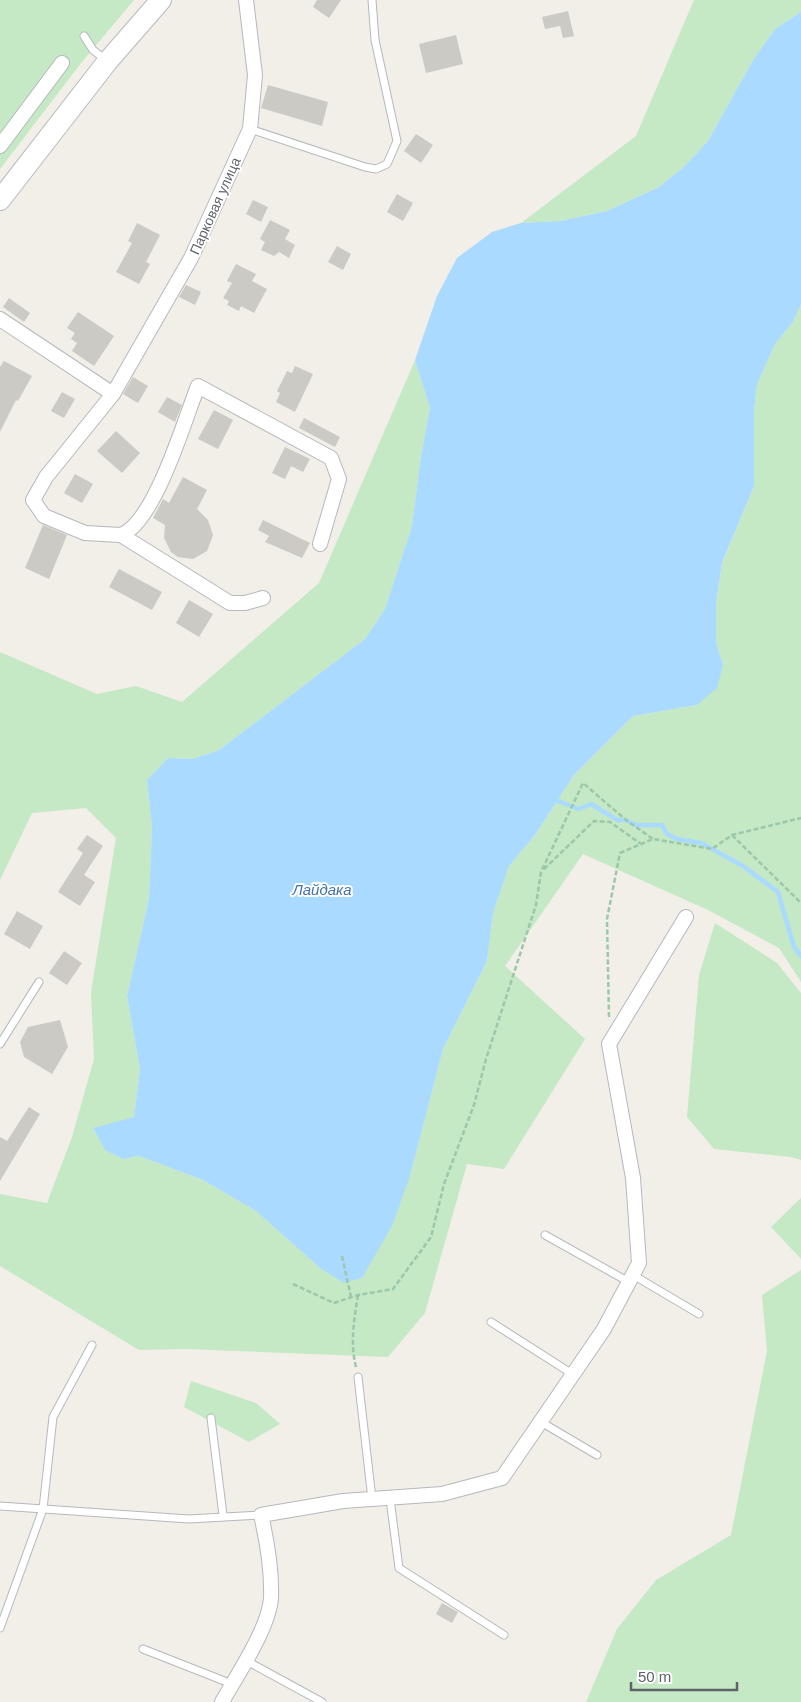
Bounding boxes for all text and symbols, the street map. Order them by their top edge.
street label: Парковая улица [186,155,244,257]
water label: Лайдака [291,881,352,898]
scale bar [631,1660,737,1692]
text: 50 m [638,1668,671,1685]

